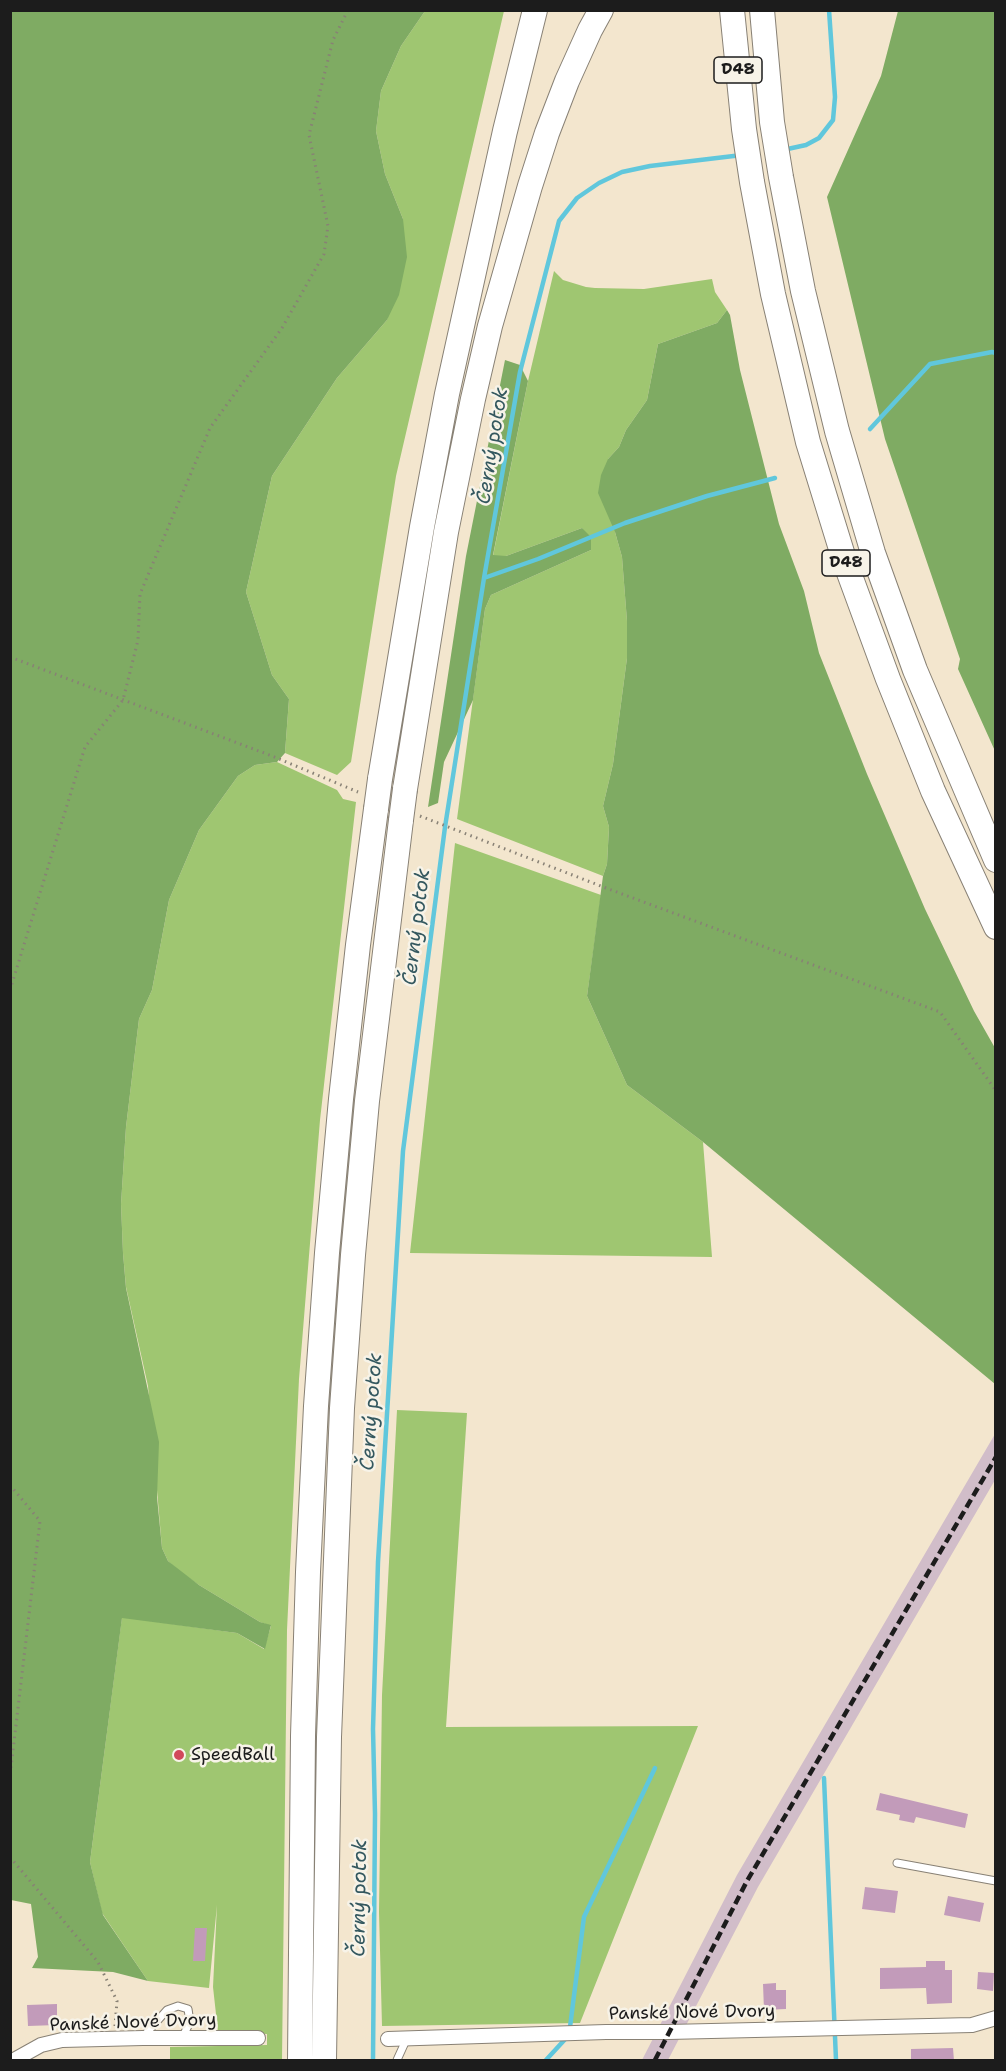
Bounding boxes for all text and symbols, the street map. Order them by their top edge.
road number: D48 [714,57,762,83]
water label: Černý potok [472,386,514,506]
road number: D48 [822,550,870,576]
water label: Černý potok [398,867,436,987]
water label: Černý potok [356,1352,388,1472]
place label: SpeedBall [191,1744,275,1766]
marker: SpeedBall [172,1748,186,1762]
water label: Černý potok [347,1839,373,1957]
street label: Panské Nové Dvory [608,2001,776,2025]
street label: Panské Nové Dvory [49,2009,217,2037]

